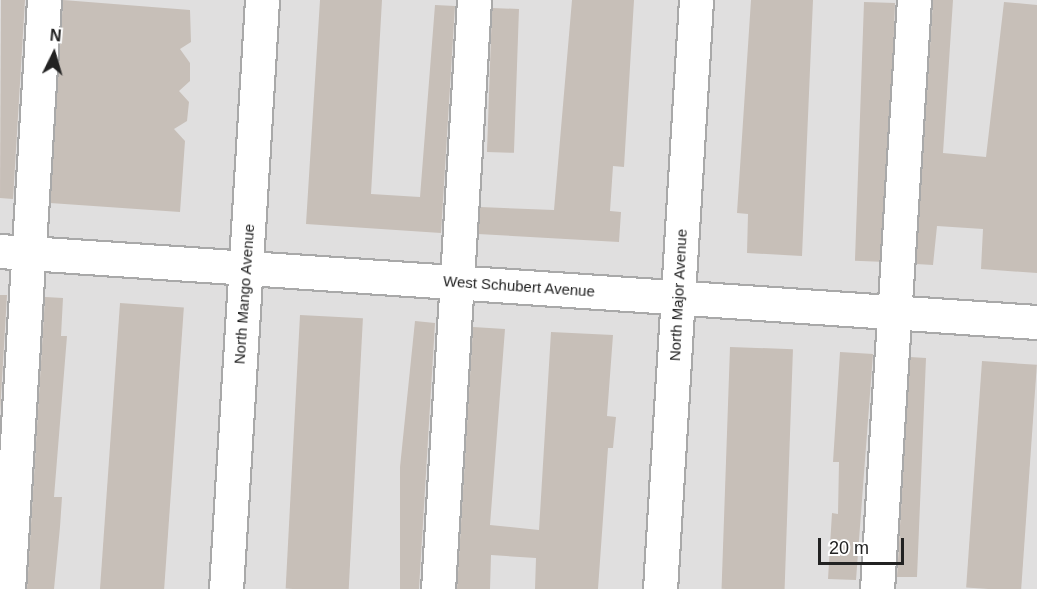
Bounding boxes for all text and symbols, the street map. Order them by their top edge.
north arrow [24,24,84,84]
text: N [49,27,62,45]
street label: North Mango Avenue [230,223,258,365]
street label: North Major Avenue [666,228,690,362]
street label: West Schubert Avenue [442,272,596,300]
scale bar [821,526,906,564]
text: 20 m [829,538,869,558]

